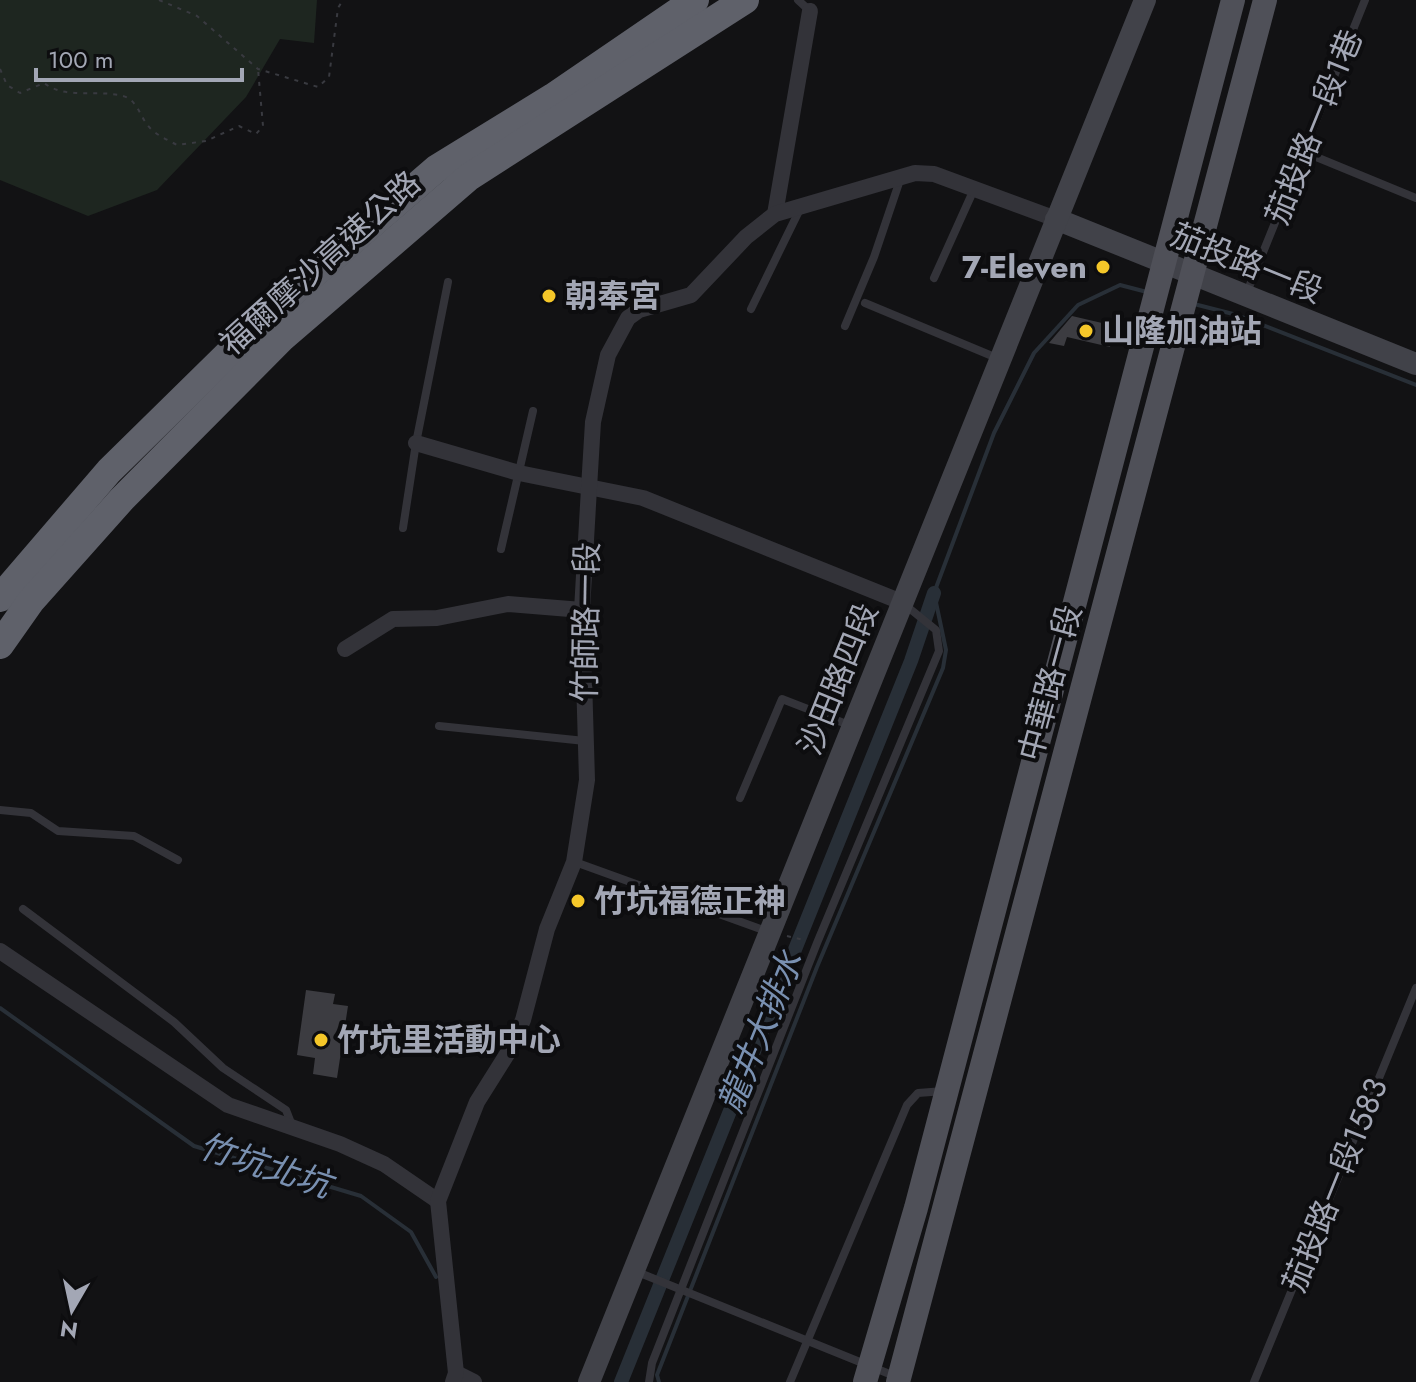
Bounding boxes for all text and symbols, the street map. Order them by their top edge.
street label: 茄投路一段1巷 [1254,23,1374,231]
scale bar [36,32,242,82]
text: 100 m [48,42,114,77]
street label: 福爾摩沙高速公路 [209,160,431,366]
street label: 茄投路一段 [1164,212,1330,314]
place label: 7-Eleven [962,244,1087,290]
marker: 7-Eleven [1094,258,1112,276]
place label: 朝奉宮 [565,273,661,319]
marker: 朝奉宮 [540,287,558,305]
place label: 山隆加油站 [1102,308,1262,354]
marker: 山隆加油站 [1077,322,1095,340]
street label: 竹師路一段 [562,542,610,702]
street label: 沙田路四段 [787,596,889,762]
street label: 中華路一段 [1007,600,1093,766]
place label: 竹坑福德正神 [594,878,786,924]
marker: 竹坑福德正神 [569,892,587,910]
water label: 龍井大排水 [706,942,816,1120]
place label: 竹坑里活動中心 [337,1017,561,1063]
marker: 竹坑里活動中心 [312,1031,330,1049]
street label: 茄投路一段1583 [1271,1071,1399,1299]
water label: 竹坑北坑 [193,1121,342,1211]
north arrow [32,1270,112,1350]
text: N [58,1313,80,1347]

